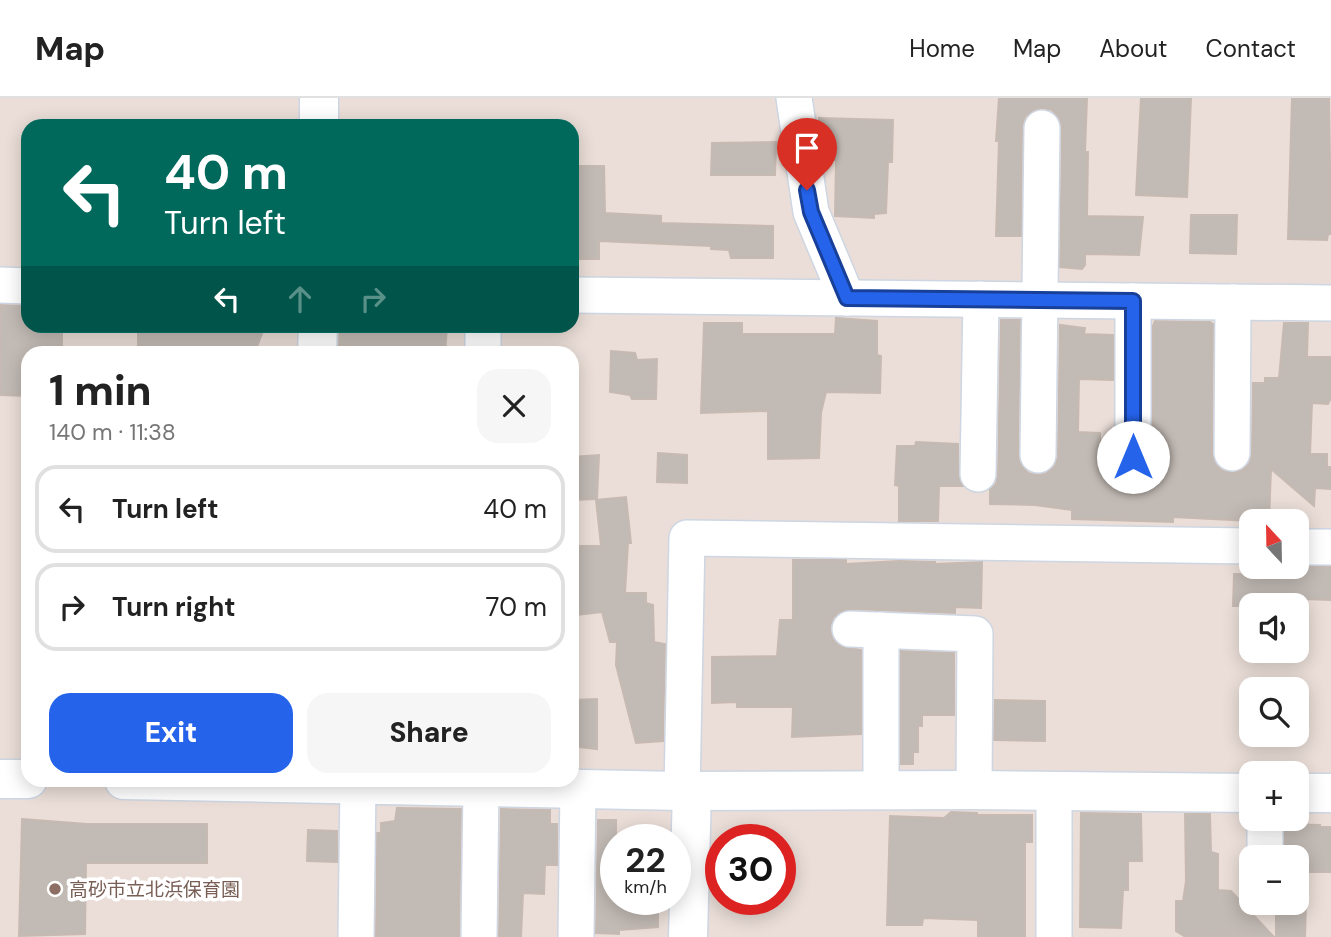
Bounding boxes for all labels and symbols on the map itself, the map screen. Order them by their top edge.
pin [777,118,837,190]
position arrow [1096,420,1170,494]
north arrow [1239,509,1309,579]
speed limit sign: 30 [705,824,796,915]
place label: 高砂市立北浜保育園 [69,877,240,902]
marker: 高砂市立北浜保育園 [47,881,63,897]

